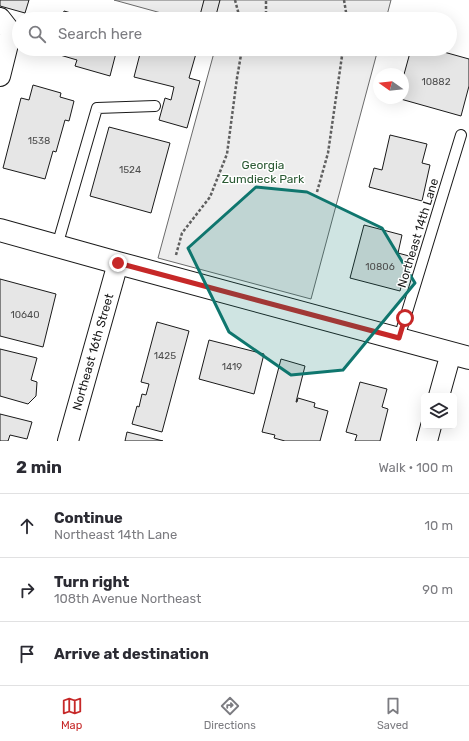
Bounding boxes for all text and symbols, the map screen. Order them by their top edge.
search box [12,12,457,56]
icon: search [26,23,48,45]
text: Search here [58,25,142,43]
north arrow [373,68,409,104]
house number: 10882 [421,76,451,88]
house number: 1538 [28,135,50,147]
park label: Georgia Zumdieck Park [222,158,305,186]
house number: 1524 [119,164,141,176]
street label: Northeast 14th Lane [395,176,441,289]
route end [109,254,127,272]
house number: 10806 [365,261,395,273]
street label: Northeast 16th Street [70,292,116,412]
house number: 10640 [10,309,40,321]
route start [396,309,414,327]
house number: 1425 [154,350,176,362]
house number: 1419 [222,361,242,373]
map controls [421,393,457,429]
button: layers [421,393,457,429]
text: 2 min [16,457,62,477]
text: Walk · 100 m [378,460,453,475]
text: Continue [54,509,123,527]
icon: ahead [16,515,38,537]
text: 10 m [424,518,453,533]
text: Northeast 14th Lane [54,527,177,542]
text: Turn right [54,573,129,591]
icon: right [16,579,38,601]
text: 90 m [422,582,453,597]
text: 108th Avenue Northeast [54,591,201,606]
icon: arrive [16,643,38,665]
text: Arrive at destination [54,645,209,663]
tab: Map [61,695,83,732]
tab: Directions [204,695,256,732]
tab: Saved [377,695,408,732]

